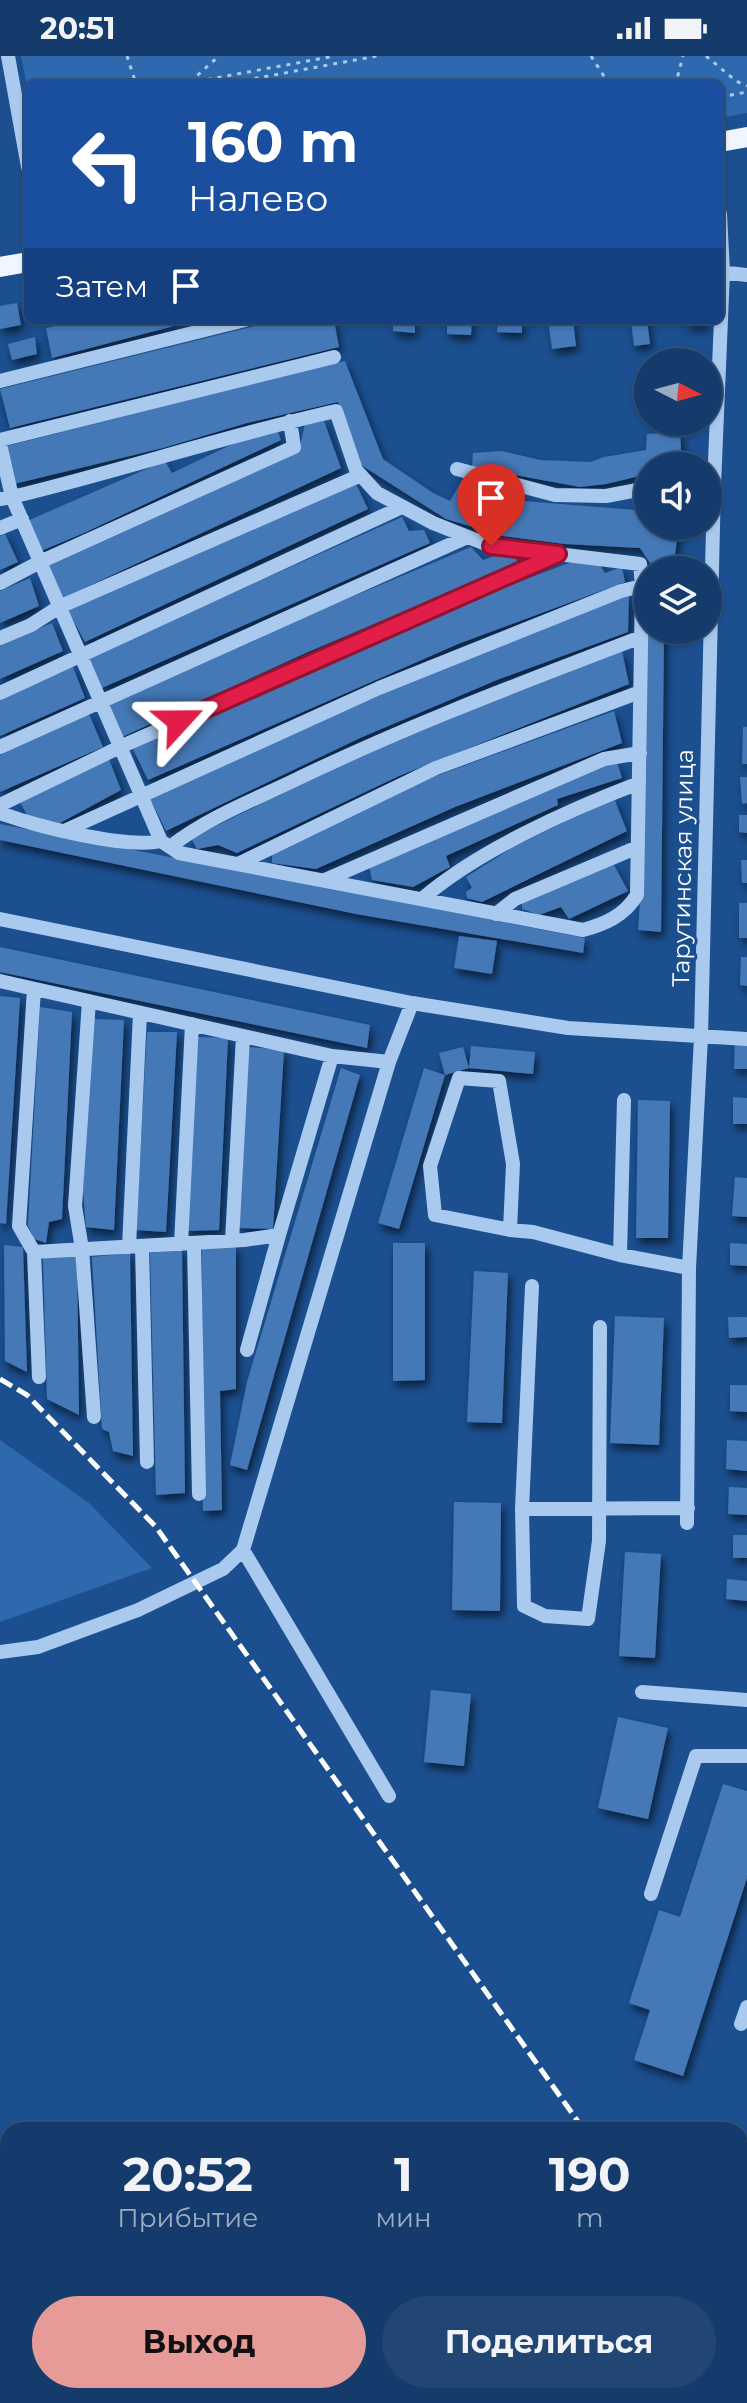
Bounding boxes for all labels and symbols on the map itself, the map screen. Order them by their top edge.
north arrow [634,348,722,436]
pin [457,464,525,546]
position arrow [137,679,221,763]
street label: Тарутинская улица [666,749,699,987]

